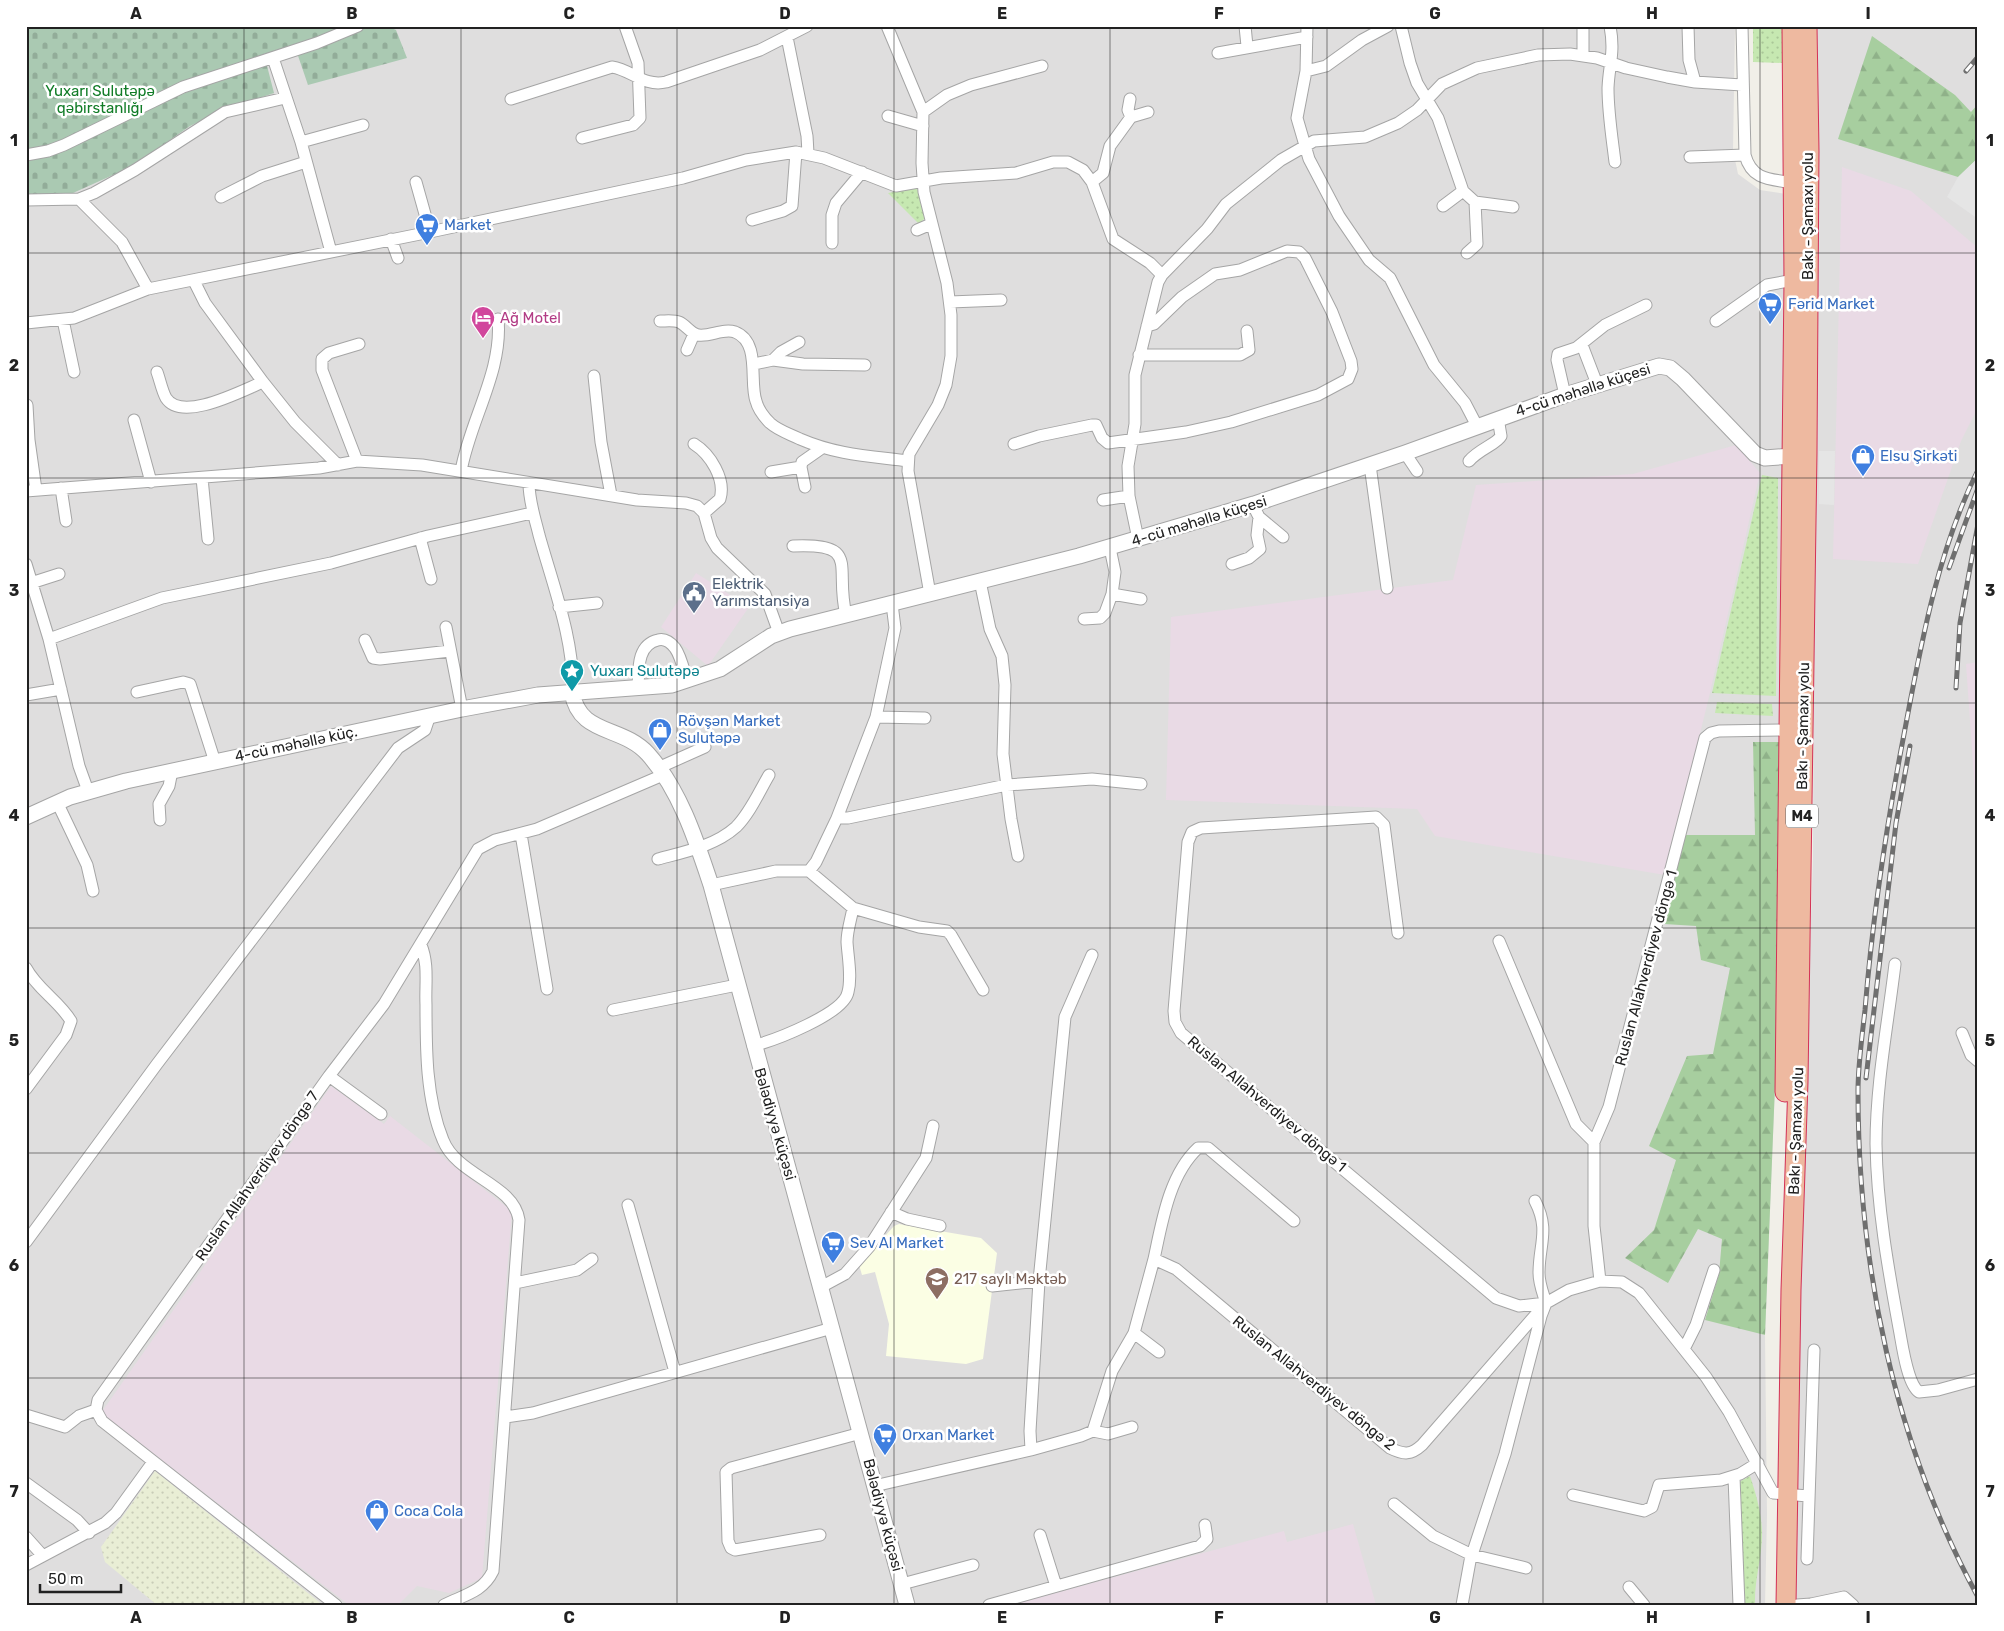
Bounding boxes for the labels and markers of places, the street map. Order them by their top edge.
supermarket icon: Market [414,212,440,246]
place label: Market [444,216,492,234]
supermarket icon: Fərid Market [1757,291,1783,325]
place label: Fərid Market [1788,295,1875,313]
hotel icon: Ağ Motel [470,305,496,339]
place label: Ağ Motel [500,309,561,327]
shop icon: Elsu Şirkəti [1850,443,1876,477]
place label: Elsu Şirkəti [1880,447,1957,465]
place label: Elektrik Yarımstansiya [712,575,810,610]
public building icon: Elektrik Yarımstansiya [681,580,707,614]
place icon: Yuxarı Sulutəpə [559,658,585,692]
place label: Yuxarı Sulutəpə [590,662,700,680]
place label: Rövşən Market Sulutəpə [678,712,781,747]
shop icon: Rövşən Market Sulutəpə [647,717,673,751]
supermarket icon: Sev Al Market [820,1230,846,1264]
place label: Sev Al Market [850,1234,944,1252]
school or university icon: 217 saylı Məktəb [924,1266,950,1300]
place label: 217 saylı Məktəb [954,1270,1067,1288]
supermarket icon: Orxan Market [872,1422,898,1456]
place label: Orxan Market [902,1426,995,1444]
shop icon: Coca Cola [364,1498,390,1532]
place label: Coca Cola [394,1502,463,1520]

